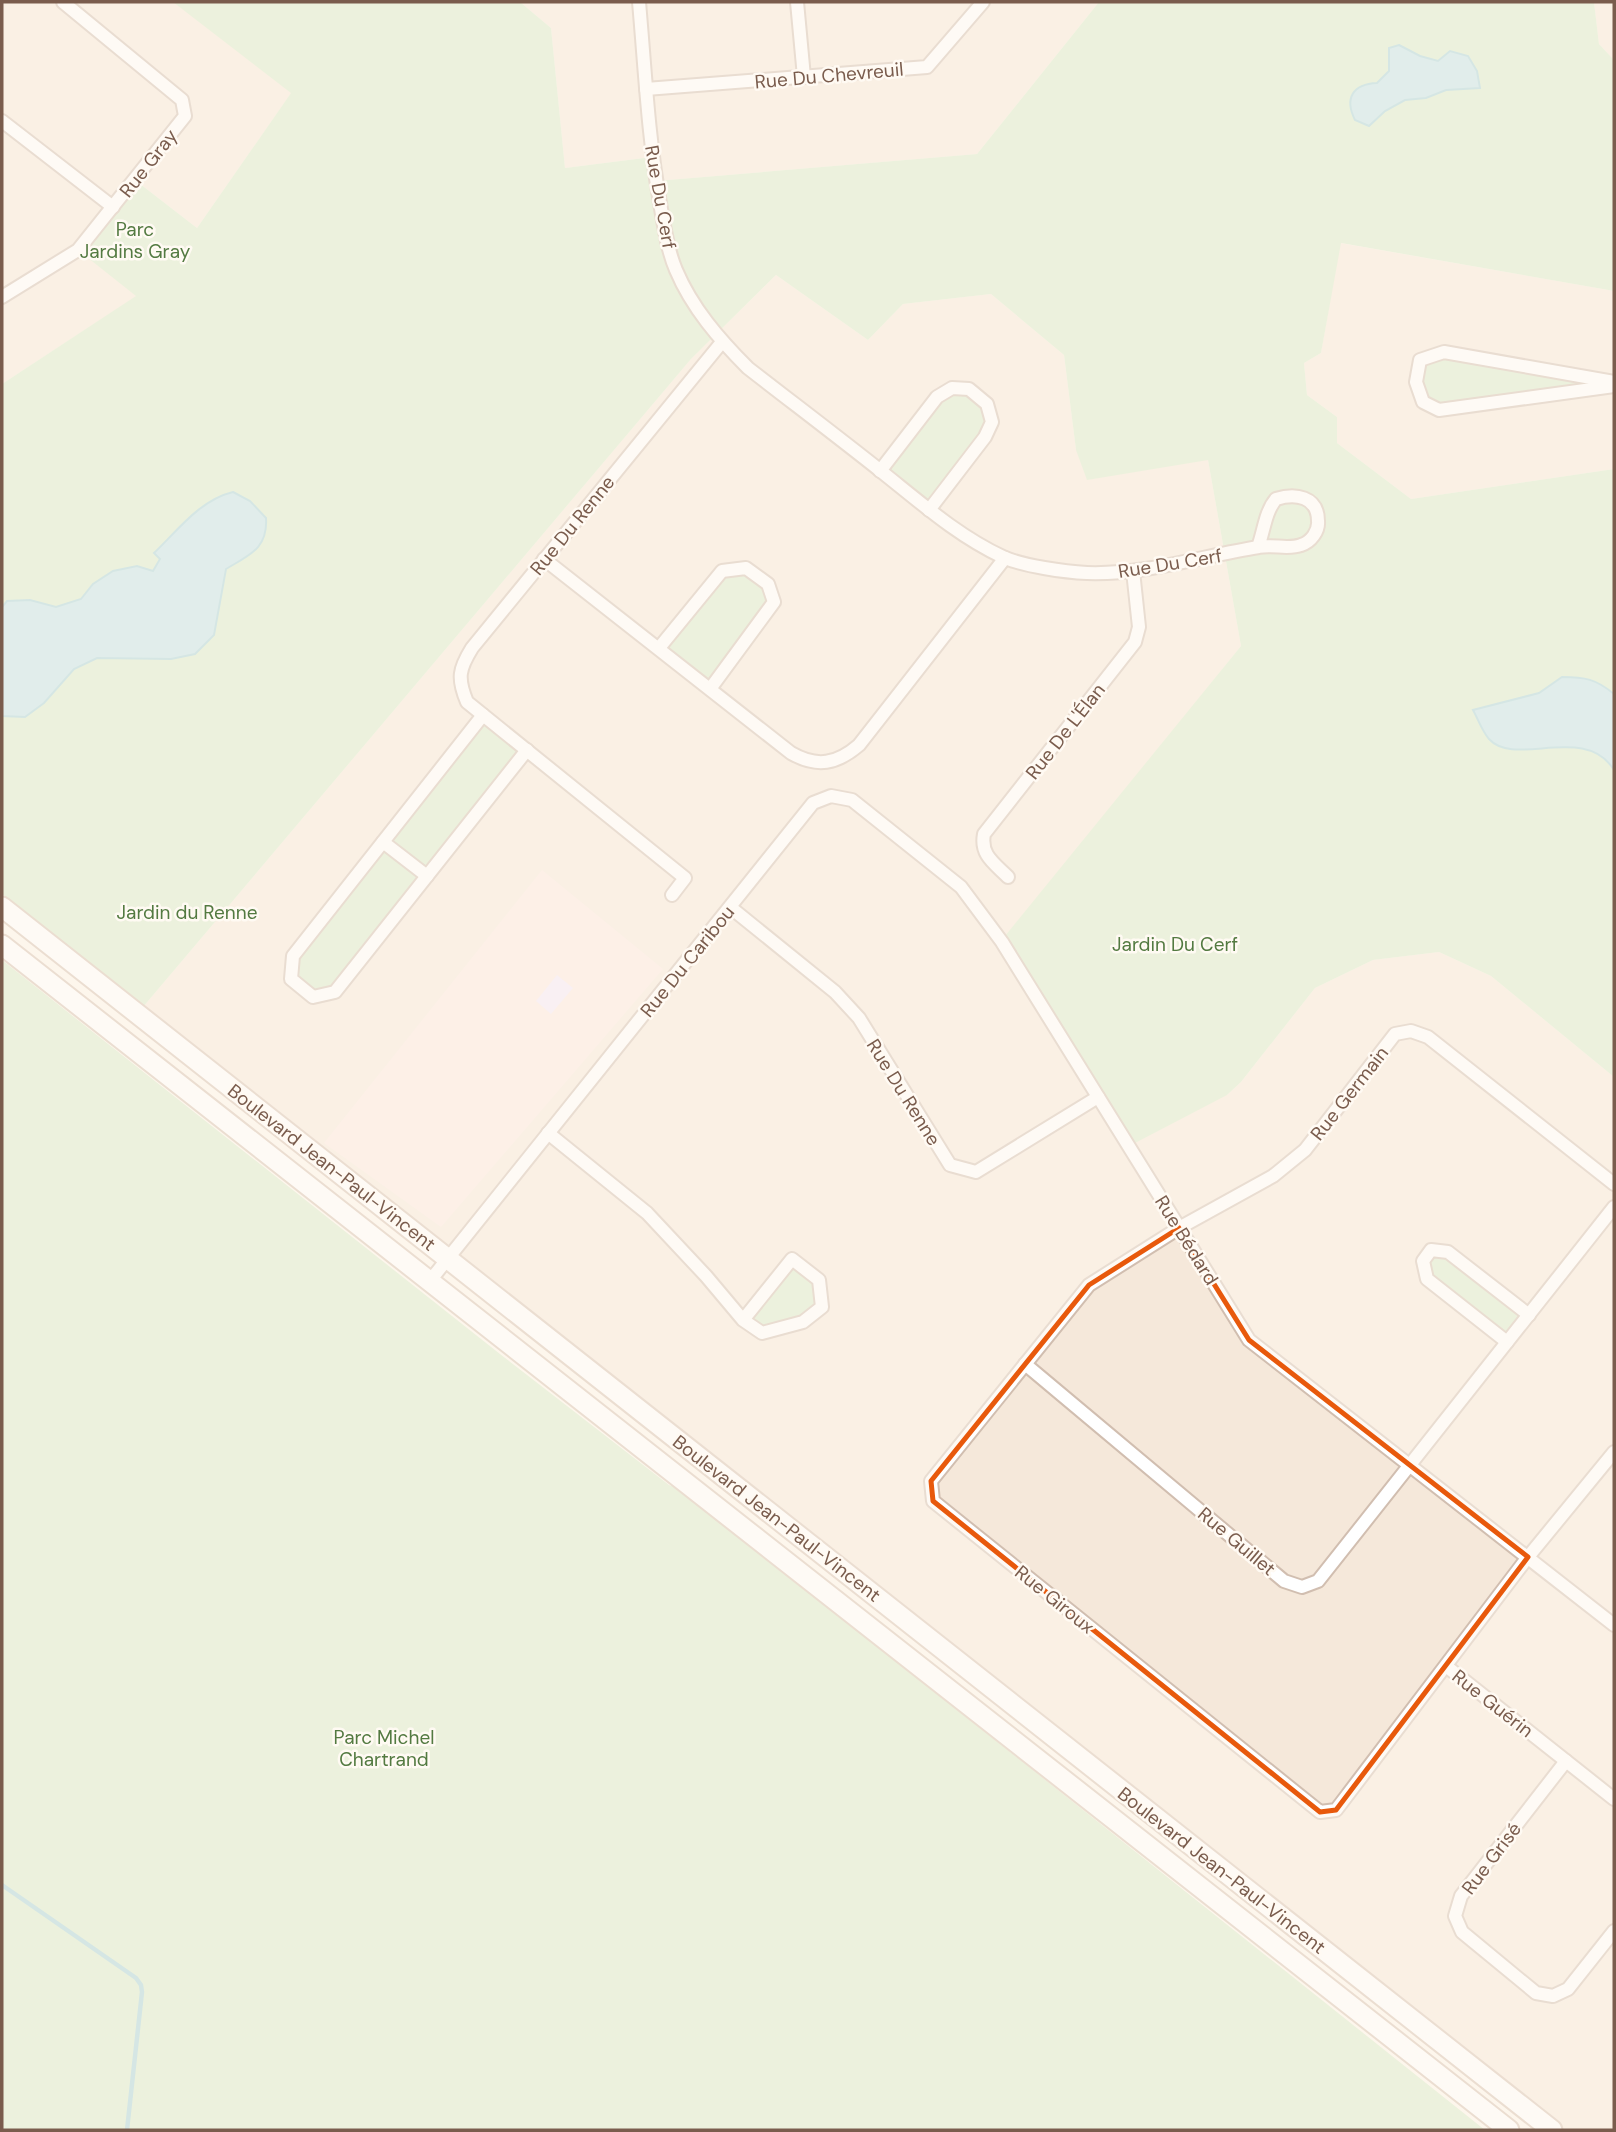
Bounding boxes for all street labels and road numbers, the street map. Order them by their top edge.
street label: Rue Du Chevreuil [754,57,904,94]
street label: Rue Gray [114,124,183,203]
street label: Rue Du Cerf [639,143,682,251]
street label: Rue Du Renne [525,470,620,580]
street label: Rue Du Cerf [1116,543,1224,584]
street label: Rue De L'Élan [1020,678,1111,784]
street label: Rue Du Caribou [635,900,740,1022]
street label: Rue Du Renne [861,1034,946,1150]
street label: Rue Germain [1305,1041,1394,1146]
street label: Boulevard Jean-Paul-Vincent [223,1078,441,1256]
street label: Rue Bédard [1149,1191,1224,1290]
street label: Boulevard Jean-Paul-Vincent [668,1429,886,1607]
street label: Rue Guillet [1193,1502,1281,1581]
street label: Rue Giroux [1010,1560,1100,1639]
street label: Rue Guérin [1447,1664,1538,1743]
street label: Boulevard Jean-Paul-Vincent [1113,1781,1331,1959]
street label: Rue Grisé [1456,1817,1527,1900]

